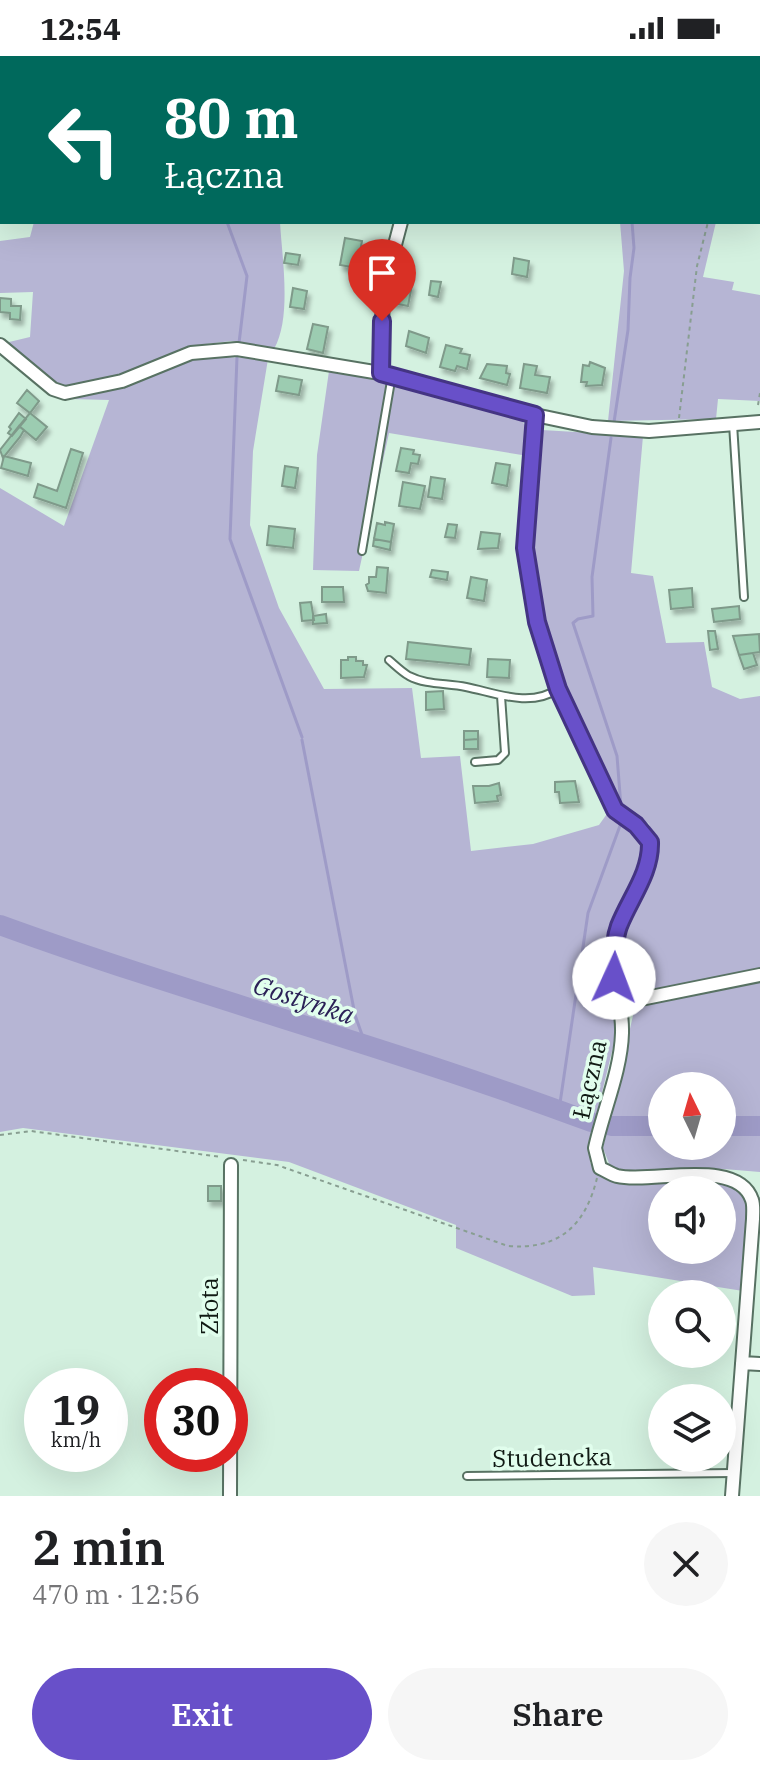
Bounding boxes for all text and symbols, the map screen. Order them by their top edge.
text: 12:54 [40,9,121,48]
text: 80 m [164,81,299,153]
icon: left [32,88,136,192]
text: Łączna [164,151,285,198]
pin [348,239,416,321]
icon: arrive [360,251,404,295]
position arrow [572,936,656,1020]
water label: Gostynka [249,967,359,1031]
street label: Łączna [564,1036,614,1122]
north arrow [648,1072,736,1160]
map controls [648,1072,736,1472]
button: sound [648,1176,736,1264]
street label: Złota [193,1277,225,1335]
button: search [648,1280,736,1368]
speed limit sign: 30 [144,1368,248,1472]
text: 19 [52,1384,100,1436]
button: layers [648,1384,736,1472]
text: km/h [51,1426,101,1453]
street label: Studencka [492,1440,612,1474]
text: 2 min [32,1516,165,1578]
button: close [644,1522,728,1606]
text: 470 m · 12:56 [32,1577,200,1611]
button: Exit [32,1668,372,1760]
button: Share [388,1668,728,1760]

